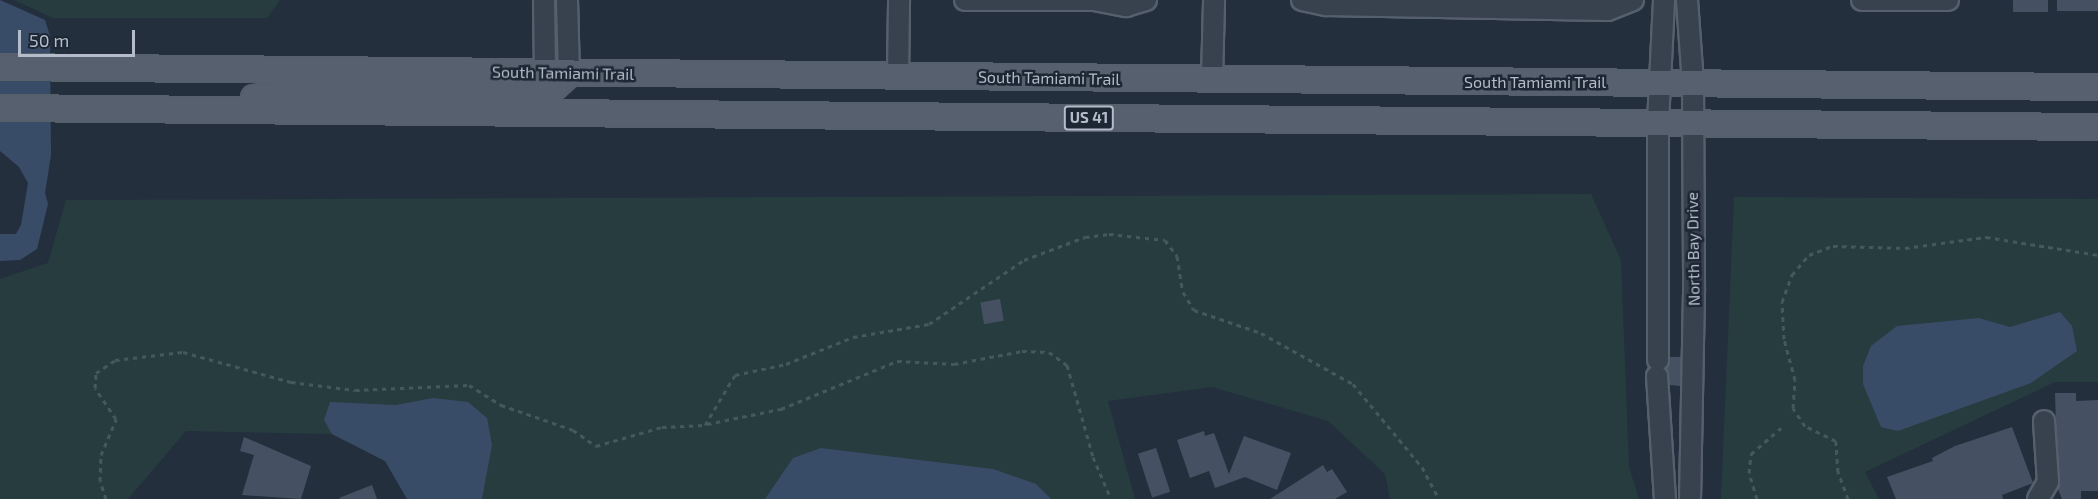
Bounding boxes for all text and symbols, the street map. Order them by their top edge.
scale bar [21,18,138,56]
text: 50 m [29,29,69,51]
street label: South Tamiami Trail [491,62,635,84]
street label: South Tamiami Trail [977,67,1121,89]
street label: South Tamiami Trail [1464,72,1606,92]
road number: US 41 [1064,106,1114,130]
street label: North Bay Drive [1682,192,1704,306]

